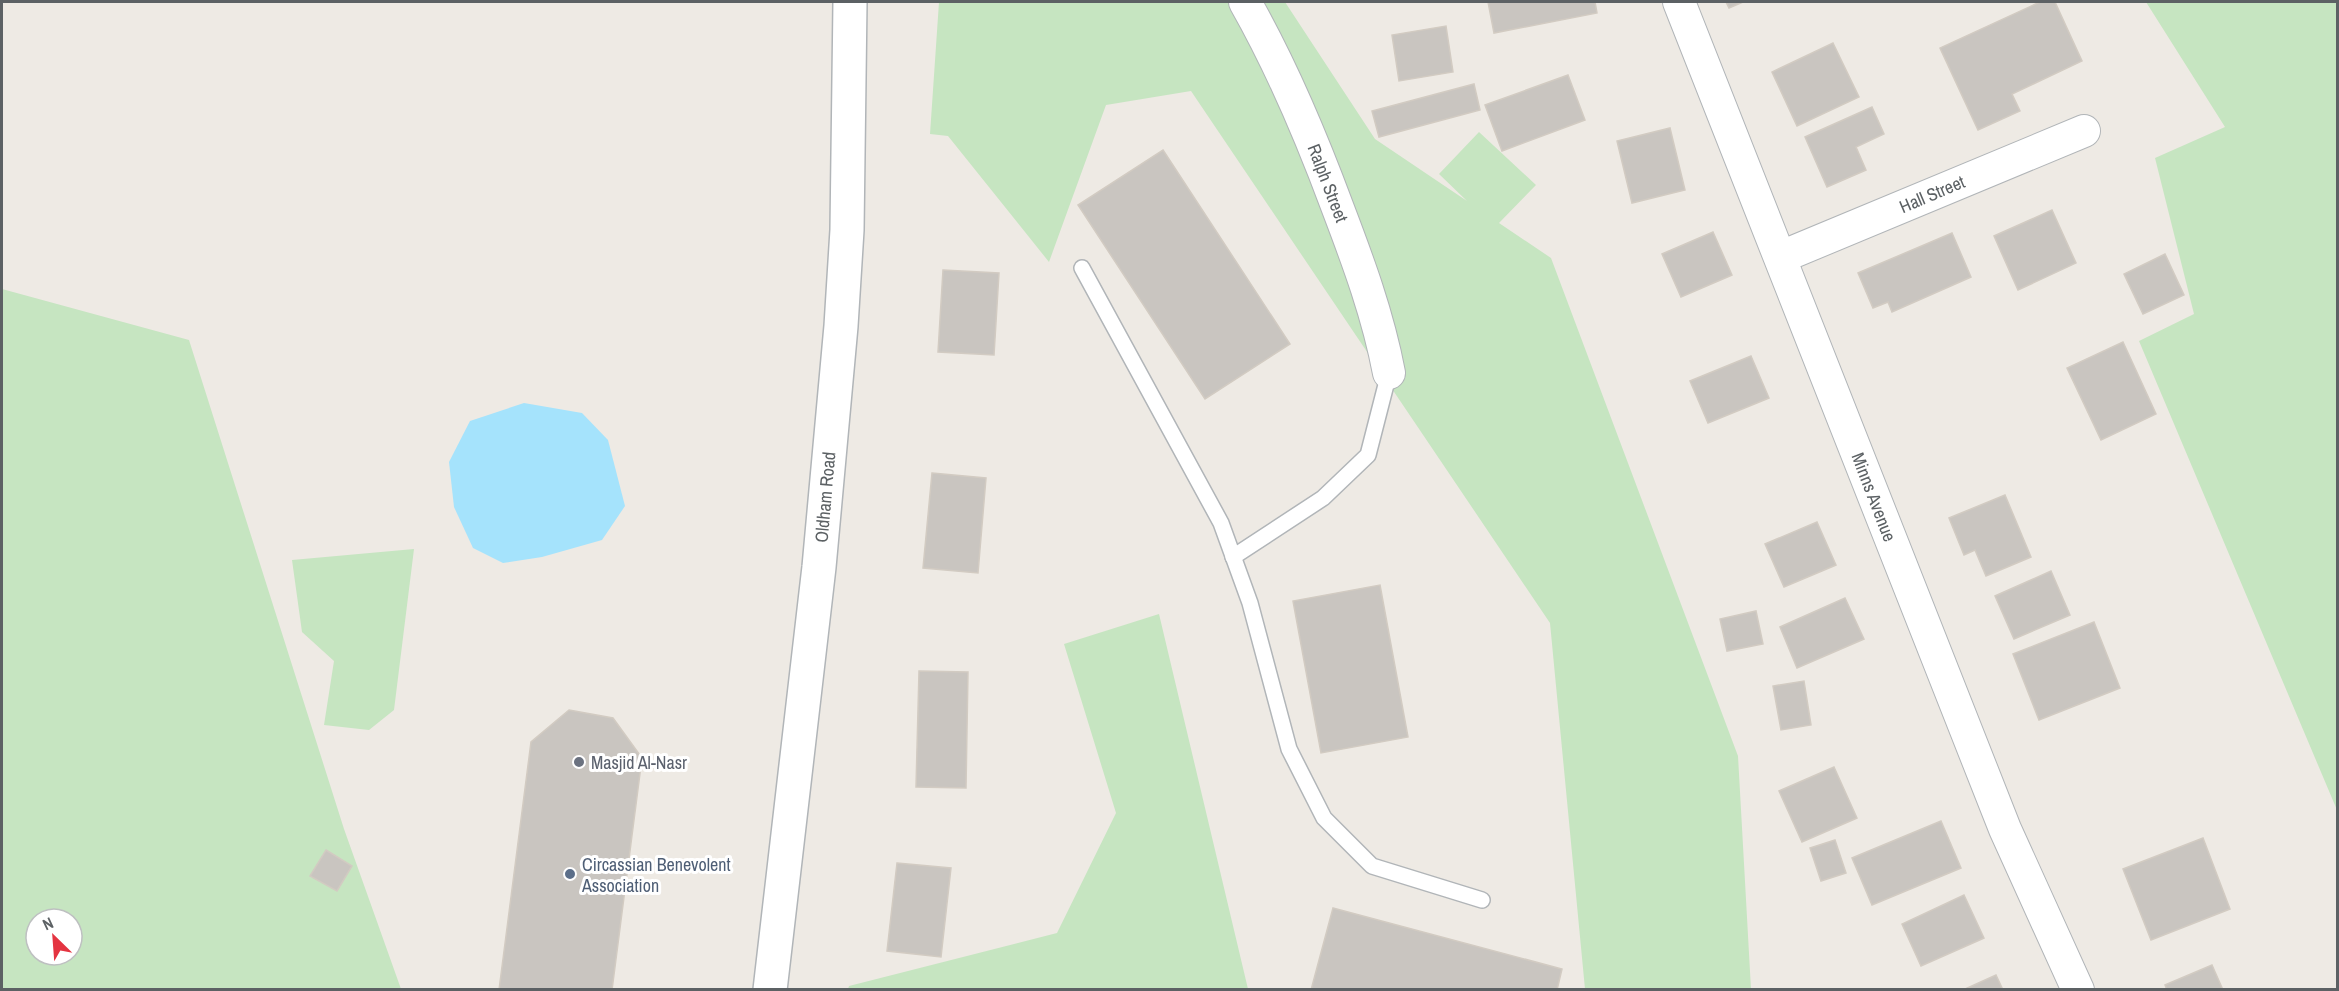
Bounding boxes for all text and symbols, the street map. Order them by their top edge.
street label: Ralph Street [1302,140,1354,226]
street label: Hall Street [1895,169,1969,219]
street label: Minns Avenue [1846,449,1902,545]
street label: Oldham Road [809,451,841,543]
place label: Masjid Al-Nasr [591,750,687,775]
marker: Masjid Al-Nasr [572,755,586,769]
place label: Circassian Benevolent Association [581,852,731,898]
marker: Circassian Benevolent Association [563,867,577,881]
north arrow [24,907,84,967]
text: N [39,911,57,935]

